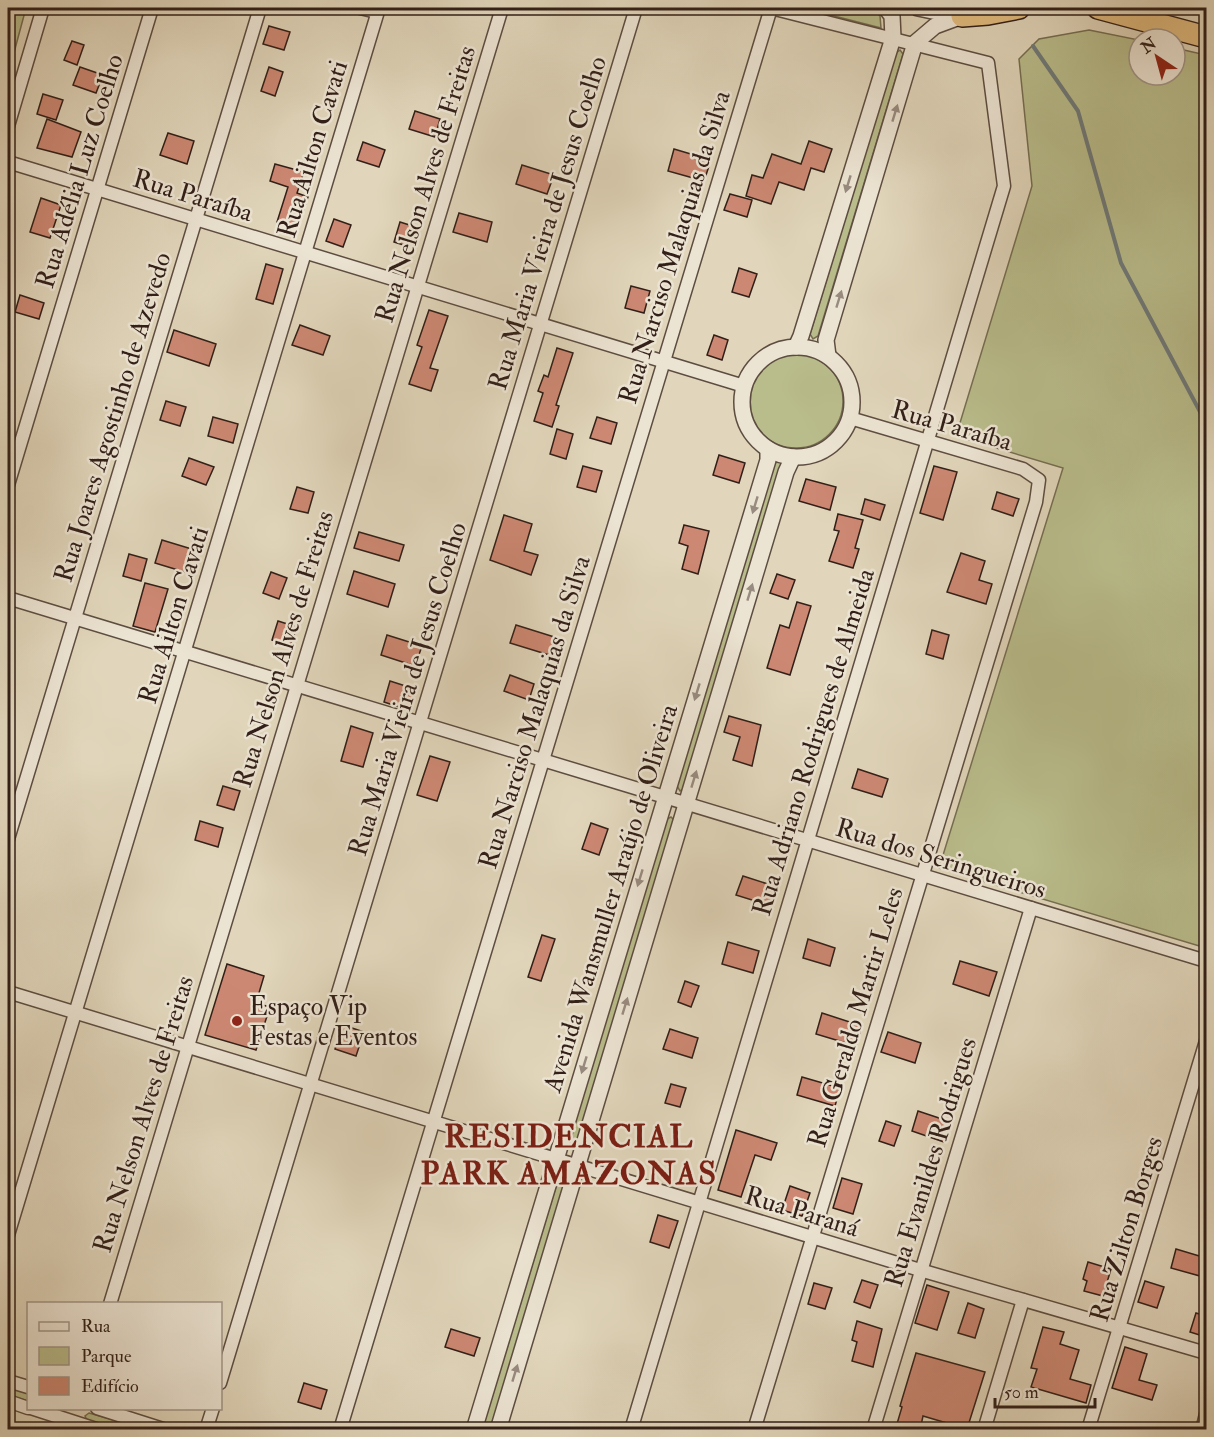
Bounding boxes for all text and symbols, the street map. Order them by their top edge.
north arrow [1127,27,1187,87]
text: N [1136,33,1161,59]
street label: Rua Nelson Alves de Freitas [369,42,483,327]
street label: Rua Adélia Luz Coelho [29,50,131,292]
street label: Rua Maria Vieira de Jesus Coelho [482,53,614,394]
street label: Rua Ailton Cavati [271,57,355,242]
street label: Rua Narciso Malaquias da Silva [612,87,738,408]
one-way arrow [891,104,900,122]
street label: Rua Paraíba [129,163,257,229]
one-way arrow [843,175,852,193]
street label: Rua Joares Agostinho de Azevedo [47,248,178,586]
one-way arrow [835,290,844,308]
street label: Rua Paraíba [888,394,1016,458]
one-way arrow [750,496,759,514]
street label: Rua Nelson Alves de Freitas [227,507,341,792]
street label: Rua Maria Vieira de Jesus Coelho [342,519,474,860]
street label: Rua Ailton Cavati [132,523,216,708]
street label: Rua Narciso Malaquias da Silva [472,552,598,873]
street label: Rua Adriano Rodrigues de Almeida [746,565,882,920]
one-way arrow [746,583,755,601]
one-way arrow [692,683,701,701]
street label: Avenida Wansmuller Araújo de Oliveira [536,700,685,1097]
one-way arrow [690,770,699,788]
street label: Rua dos Seringueiros [832,812,1050,906]
one-way arrow [635,869,645,887]
street label: Rua Geraldo Martir Leles [801,883,911,1151]
street label: Rua Nelson Alves de Freitas [87,972,201,1257]
place label: Espaço Vip Festas e Eventos [249,991,417,1053]
one-way arrow [621,997,630,1015]
marker: Espaço Vip Festas e Eventos [230,1014,244,1028]
street label: Rua Evanildes Rodrigues [878,1034,984,1291]
one-way arrow [579,1056,588,1074]
district label: RESIDENCIAL PARK AMAZONAS [421,1117,717,1194]
street label: Rua Zilton Borges [1084,1133,1170,1326]
street label: Rua Paraná [741,1179,863,1245]
legend [27,1302,222,1410]
text: Rua [81,1315,111,1338]
text: Parque [81,1345,132,1368]
one-way arrow [511,1364,520,1382]
scale bar [995,1371,1096,1409]
text: Edifício [81,1375,139,1398]
text: 50 m [1004,1381,1039,1404]

